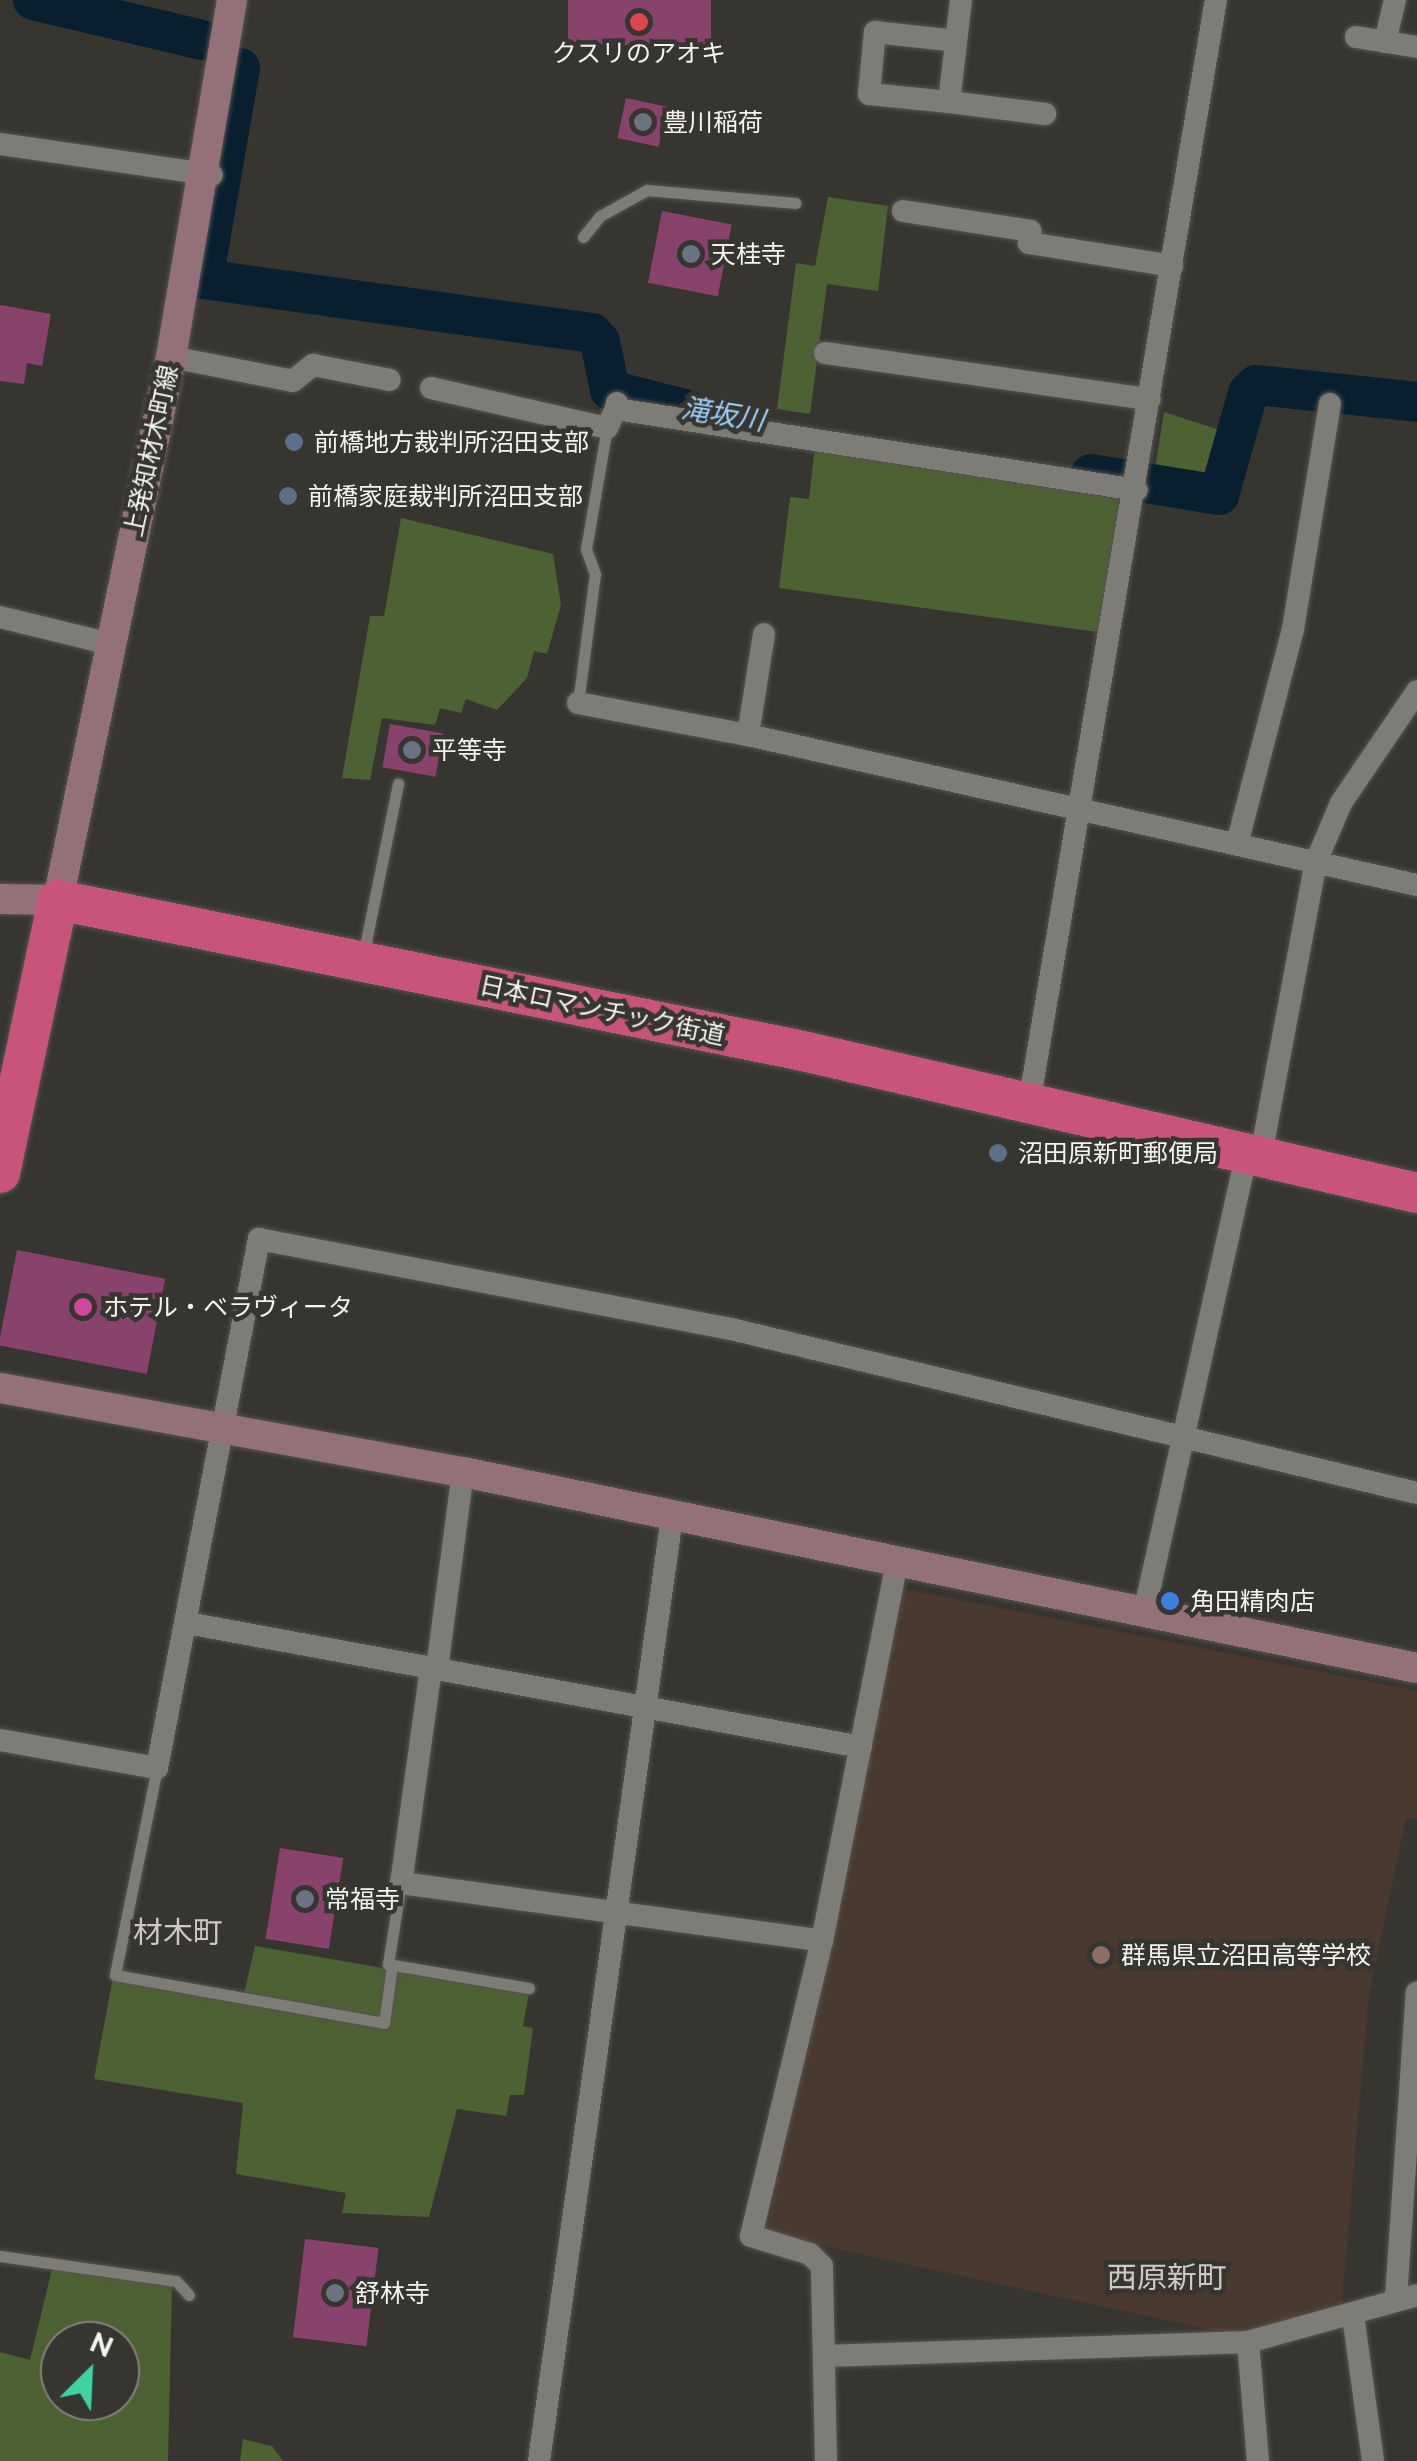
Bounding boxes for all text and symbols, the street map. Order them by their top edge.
marker: クスリのアオキ [628,11,650,33]
place label: クスリのアオキ [552,38,726,68]
place label: 豊川稲荷 [663,107,763,137]
marker: 豊川稲荷 [632,111,654,133]
place label: 天桂寺 [711,239,786,269]
marker: 天桂寺 [680,243,702,265]
street label: 上発知材木町線 [118,362,184,540]
water label: 滝坂川 [679,392,767,438]
place label: 前橋地方裁判所沼田支部 [314,427,589,457]
marker: 前橋地方裁判所沼田支部 [283,431,305,453]
place label: 前橋家庭裁判所沼田支部 [308,481,583,511]
marker: 前橋家庭裁判所沼田支部 [277,485,299,507]
place label: 平等寺 [432,735,507,765]
marker: 平等寺 [401,739,423,761]
street label: 日本ロマンチック街道 [477,969,727,1051]
place label: 沼田原新町郵便局 [1018,1138,1218,1168]
marker: 沼田原新町郵便局 [987,1142,1009,1164]
place label: ホテル・ベラヴィータ [103,1292,353,1322]
marker: ホテル・ベラヴィータ [72,1296,94,1318]
place label: 角田精肉店 [1190,1586,1315,1616]
marker: 角田精肉店 [1159,1590,1181,1612]
place label: 常福寺 [325,1884,400,1914]
marker: 常福寺 [294,1888,316,1910]
district label: 材木町 [133,1915,223,1951]
place label: 群馬県立沼田高等学校 [1121,1940,1371,1970]
marker: 群馬県立沼田高等学校 [1090,1944,1112,1966]
district label: 西原新町 [1107,2260,1227,2296]
place label: 舒林寺 [355,2278,430,2308]
marker: 舒林寺 [324,2282,346,2304]
north arrow [40,2321,140,2421]
text: N [85,2326,118,2364]

